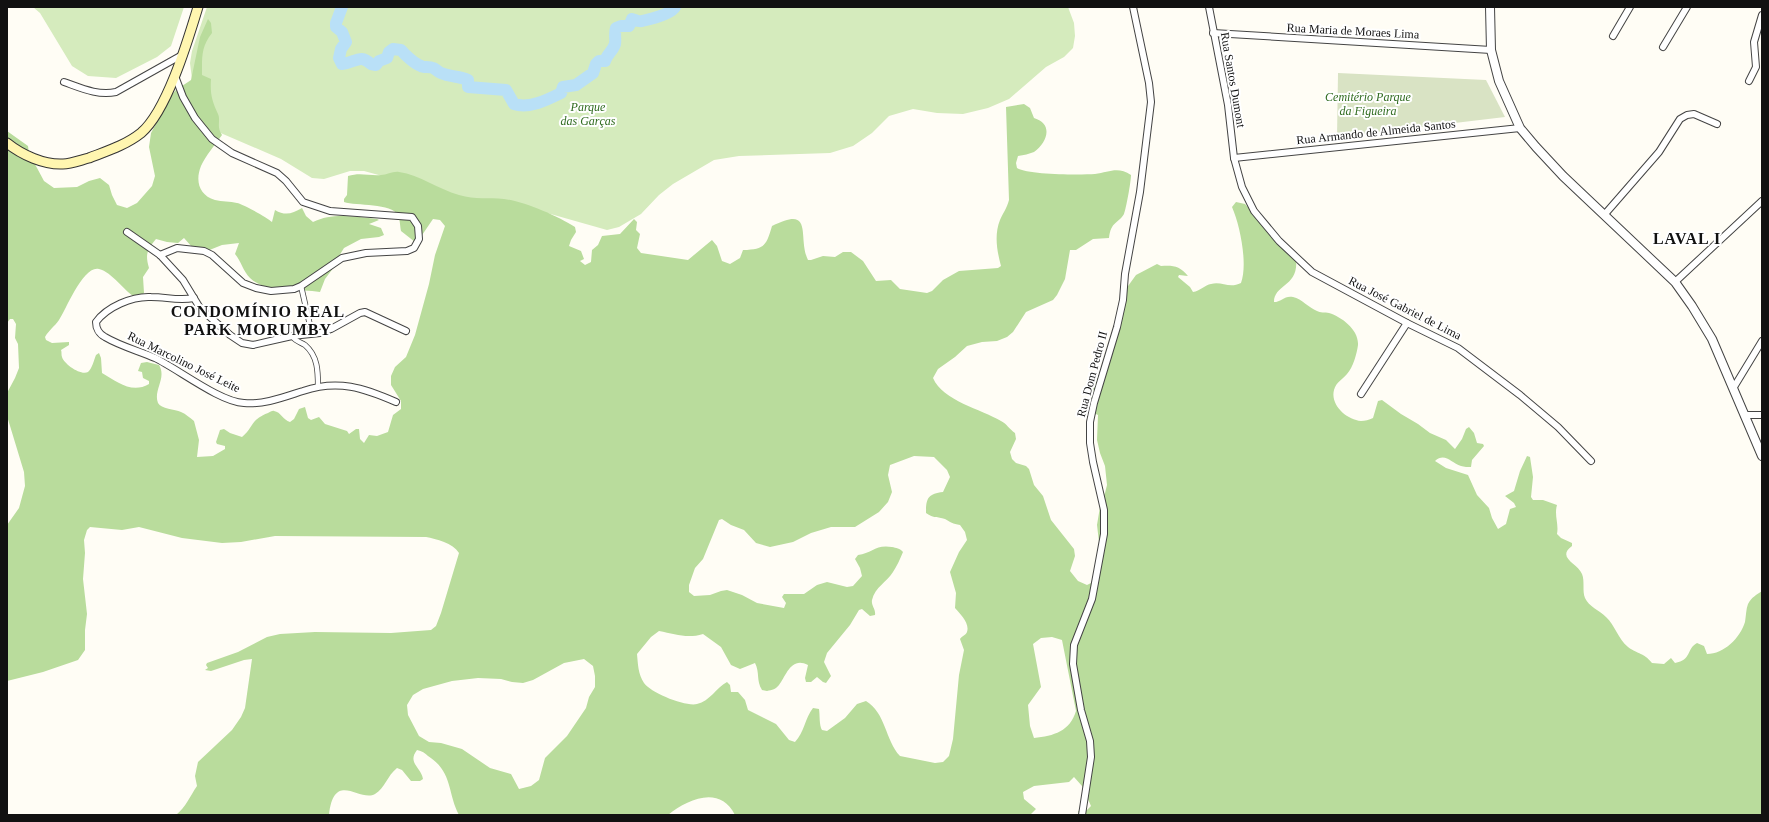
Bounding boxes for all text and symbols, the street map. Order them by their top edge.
street label: Rua Maria de Moraes Lima [1286,21,1420,41]
street label: Rua Santos Dumont [1218,31,1248,129]
park label: Cemitério Parque da Figueira [1325,90,1412,118]
park label: Parque das Garças [560,100,616,128]
street label: Rua Armando de Almeida Santos [1296,117,1457,147]
district label: LAVAL I [1653,230,1721,247]
street label: Rua José Gabriel de Lima [1346,273,1464,343]
district label: CONDOMÍNIO REAL PARK MORUMBY [171,302,345,338]
street label: Rua Marcolino José Leite [125,329,243,395]
street label: Rua Dom Pedro II [1074,330,1110,418]

